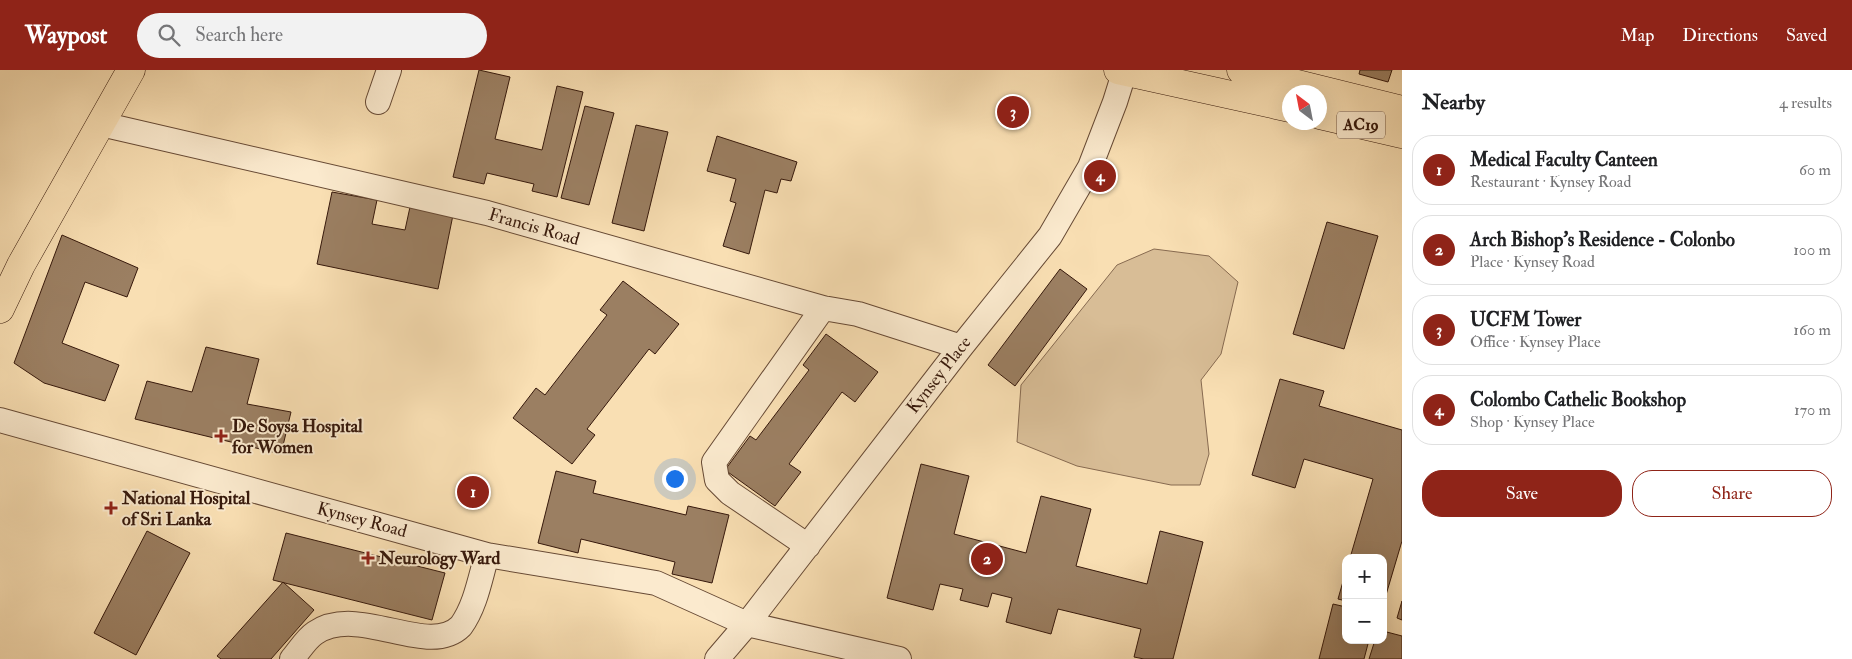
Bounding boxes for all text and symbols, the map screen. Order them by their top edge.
search box [137,13,487,58]
text: Waypost [25,20,107,51]
icon: search [155,21,183,49]
text: Search here [195,23,283,47]
text: Map [1621,24,1654,47]
text: Directions [1682,24,1758,47]
text: Saved [1786,24,1827,47]
north arrow [1282,85,1327,130]
text: Nearby [1422,89,1485,116]
pin: 3 [997,93,1029,131]
text: 4 results [1779,93,1832,113]
road number: AC19 [1337,112,1385,138]
text: Medical Faculty Canteen [1470,148,1658,172]
pin: 4 [1084,157,1116,195]
text: 1 [1436,160,1442,180]
text: 60 m [1799,160,1831,180]
text: Restaurant · Kynsey Road [1470,172,1631,192]
street label: Francis Road [486,203,582,251]
text: Arch Bishop's Residence - Colonbo [1470,228,1735,252]
text: 2 [1435,240,1443,260]
text: 100 m [1793,240,1831,260]
text: Place · Kynsey Road [1470,252,1595,272]
text: UCFM Tower [1470,308,1581,332]
text: 3 [1436,320,1442,340]
text: 160 m [1793,320,1831,340]
street label: Kynsey Place [902,331,977,418]
text: Office · Kynsey Place [1470,332,1601,352]
text: Colombo Cathelic Bookshop [1470,388,1686,412]
text: 4 [1435,400,1443,420]
text: 170 m [1794,400,1831,420]
text: Shop · Kynsey Place [1470,412,1595,432]
place label: De Soysa Hospital for Women [232,415,363,459]
marker: De Soysa Hospital for Women [214,429,228,443]
your location [662,466,688,492]
button: Save [1422,470,1622,517]
button: Share [1632,470,1832,517]
pin: 1 [457,473,489,511]
place label: National Hospital of Sri Lanka [121,487,251,531]
street label: Kynsey Road [315,497,410,543]
marker: National Hospital of Sri Lanka [104,501,118,515]
pin: 2 [971,540,1003,578]
place label: Neurology Ward [378,547,500,570]
marker: Neurology Ward [361,551,375,565]
map controls [1342,554,1387,644]
button: + [1342,554,1387,599]
button: − [1342,599,1387,644]

